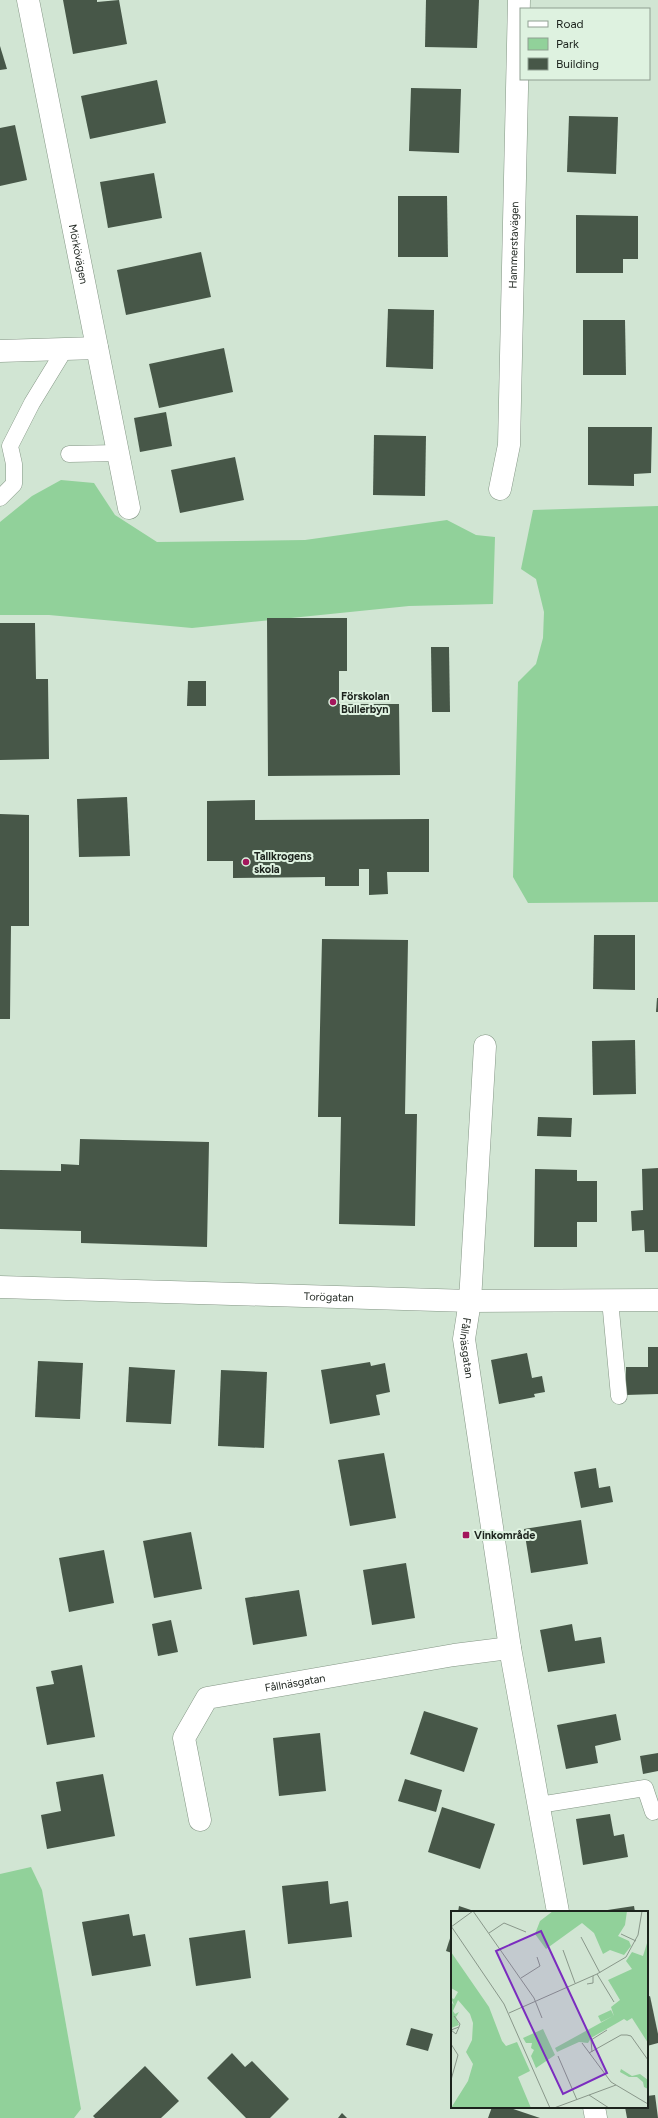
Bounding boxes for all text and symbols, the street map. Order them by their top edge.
legend [520,8,650,80]
text: Road [556,17,584,31]
text: Park [556,37,579,51]
text: Building [556,57,599,71]
street label: Hammerstavägen [507,201,521,289]
street label: Mörkövägen [66,223,90,285]
place label: Förskolan Bullerbyn [341,690,390,716]
marker: Förskolan Bullerbyn [328,697,338,707]
place label: Tallkrogens skola [254,850,312,876]
marker: Tallkrogens skola [241,857,251,867]
street label: Torögatan [304,1290,354,1305]
street label: Fållnäsgatan [457,1317,476,1379]
place label: Vinkområde [474,1529,535,1542]
marker: Vinkområde [461,1530,471,1540]
street label: Fållnäsgatan [264,1672,326,1695]
inset map [451,1911,648,2108]

